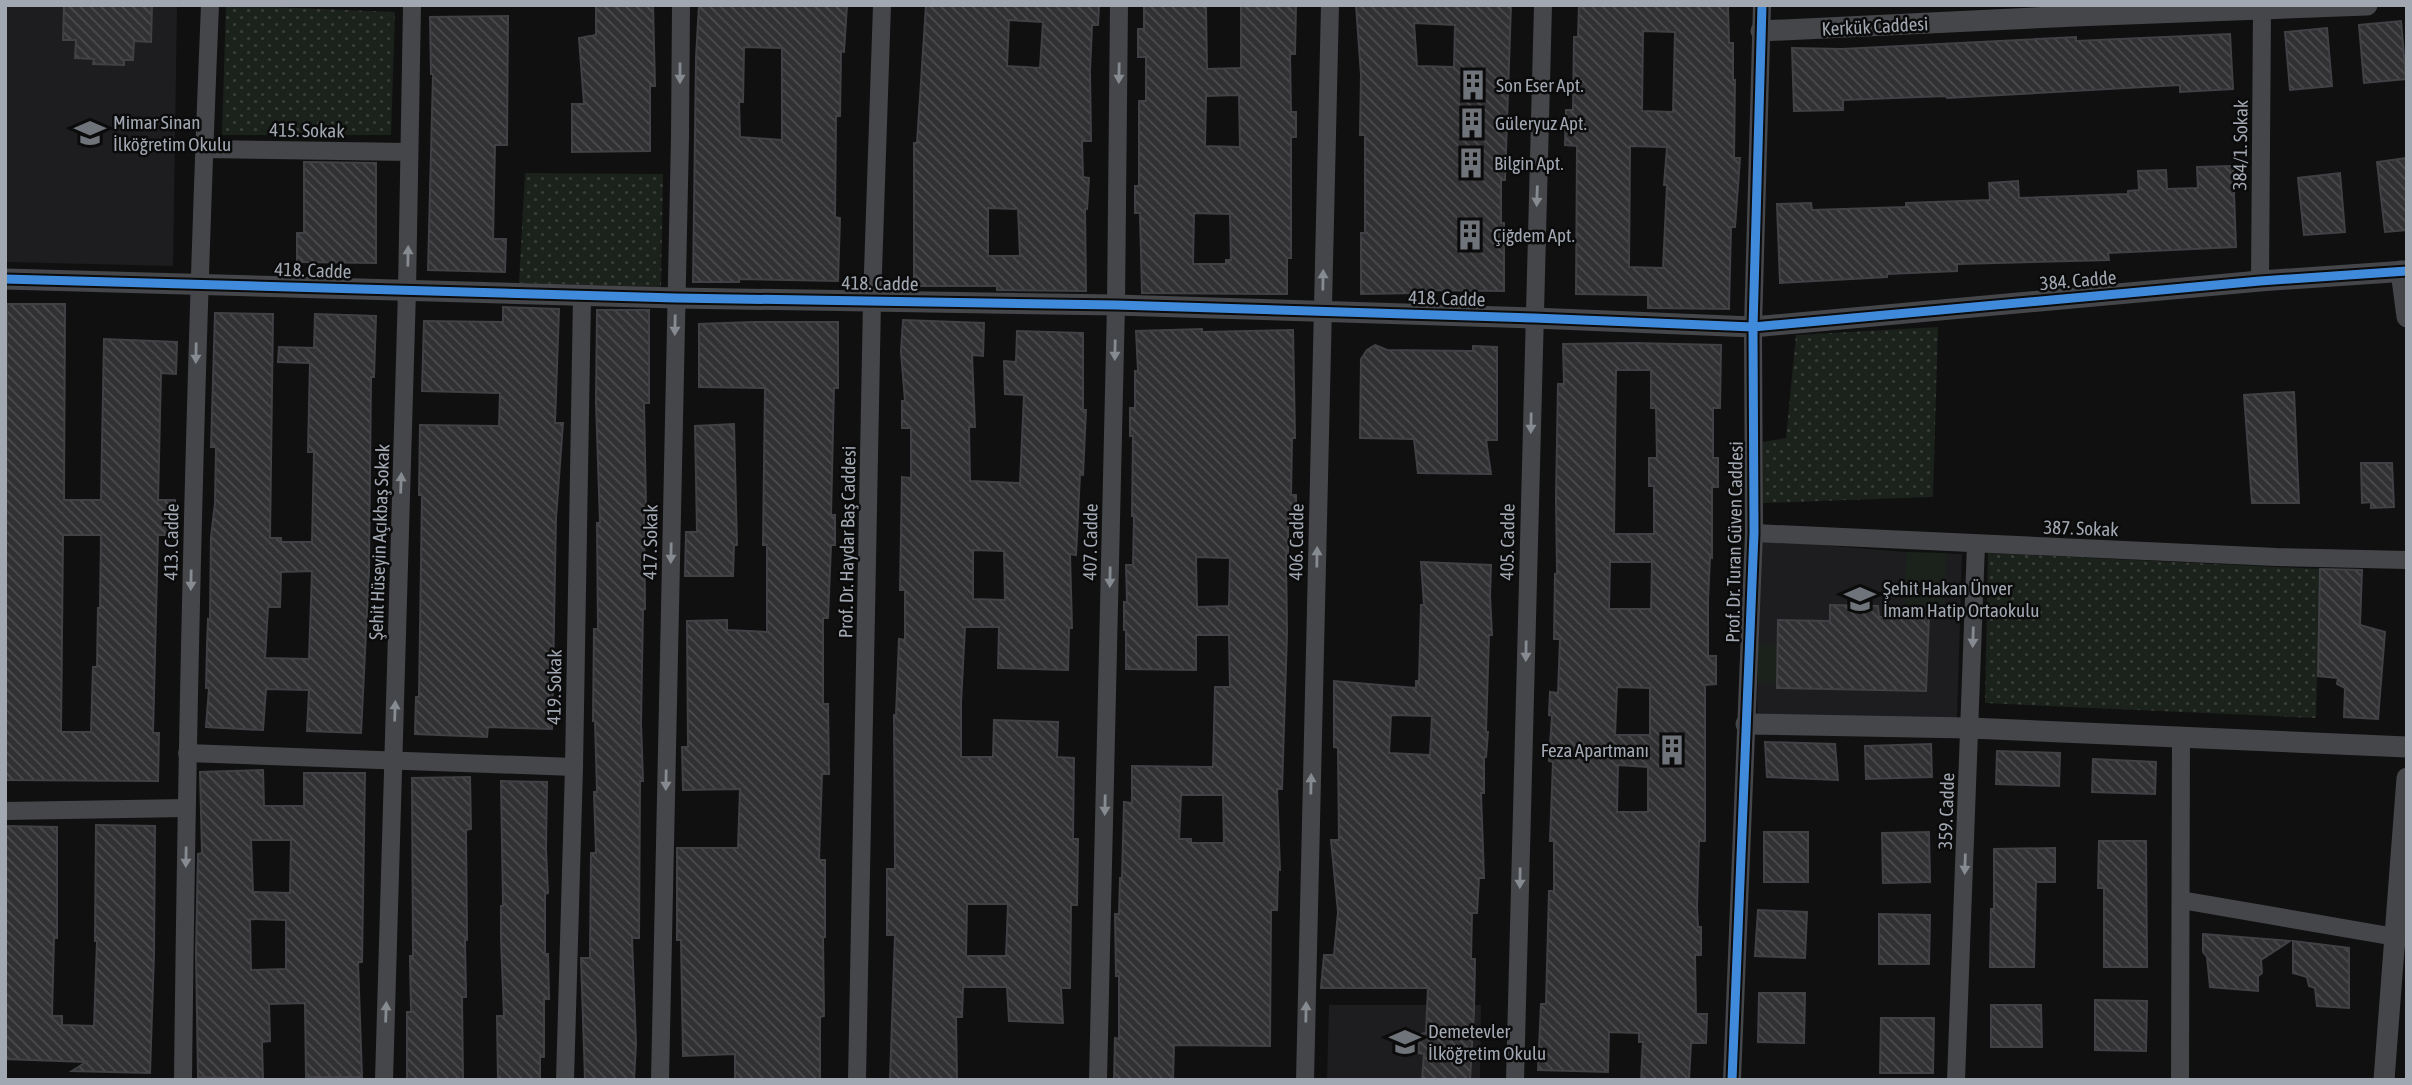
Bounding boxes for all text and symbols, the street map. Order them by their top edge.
street label: Kerkük Caddesi [1821,12,1929,40]
one-way arrow [674,63,686,85]
one-way arrow [1113,63,1125,85]
building icon: Son Eser Apt. [1456,68,1490,102]
place label: Son Eser Apt. [1496,74,1584,96]
street label: 384/1. Sokak [2228,99,2252,190]
building icon: Güleryuz Apt. [1455,106,1489,140]
place label: Mimar Sinan İlköğretim Okulu [113,111,231,155]
place label: Güleryuz Apt. [1495,112,1587,134]
school or university icon: Mimar Sinan İlköğretim Okulu [73,116,107,150]
street label: 415. Sokak [269,118,345,142]
building icon: Bilgin Apt. [1454,146,1488,180]
place label: Bilgin Apt. [1494,152,1564,174]
one-way arrow [1532,185,1543,207]
building icon: Çiğdem Apt. [1453,218,1487,252]
place label: Çiğdem Apt. [1493,224,1575,246]
one-way arrow [402,245,413,267]
street label: 418. Cadde [274,258,352,282]
street label: 384. Cadde [2039,266,2117,294]
one-way arrow [1317,269,1329,291]
street label: 418. Cadde [841,271,919,295]
street label: 418. Cadde [1408,286,1486,310]
one-way arrow [670,315,681,337]
one-way arrow [1109,339,1121,361]
one-way arrow [190,342,202,364]
one-way arrow [1526,413,1537,435]
street label: Prof. Dr. Turan Güven Caddesi [1721,441,1747,643]
street label: Şehit Hüseyin Açıkbaş Sokak [365,443,393,640]
street label: Prof. Dr. Haydar Baş Caddesi [834,446,860,638]
one-way arrow [396,472,407,494]
street label: 413. Cadde [159,503,183,581]
street label: 407. Cadde [1078,503,1102,581]
street label: 406. Cadde [1284,503,1308,581]
street label: 405. Cadde [1495,503,1519,581]
street label: 417. Sokak [638,504,662,580]
street label: 387. Sokak [2043,516,2120,540]
one-way arrow [665,542,677,564]
one-way arrow [1311,545,1322,567]
one-way arrow [1104,567,1115,589]
one-way arrow [185,570,197,592]
place label: Şehit Hakan Ünver İmam Hatip Ortaokulu [1883,577,2039,621]
school or university icon: Şehit Hakan Ünver İmam Hatip Ortaokulu [1843,582,1877,616]
one-way arrow [1967,626,1978,648]
one-way arrow [1520,640,1531,662]
street label: 419. Sokak [542,649,566,725]
one-way arrow [389,699,401,721]
building icon: Feza Apartmanı [1655,733,1689,767]
place label: Feza Apartmanı [1541,739,1649,761]
one-way arrow [660,770,672,792]
street label: 359. Cadde [1934,772,1958,850]
one-way arrow [1306,773,1317,795]
one-way arrow [1099,794,1110,816]
one-way arrow [180,846,192,868]
one-way arrow [1959,853,1970,875]
one-way arrow [1514,867,1526,889]
one-way arrow [381,1000,392,1022]
one-way arrow [1301,1000,1312,1022]
place label: Demetevler İlköğretim Okulu [1428,1020,1546,1064]
school or university icon: Demetevler İlköğretim Okulu [1388,1025,1422,1059]

